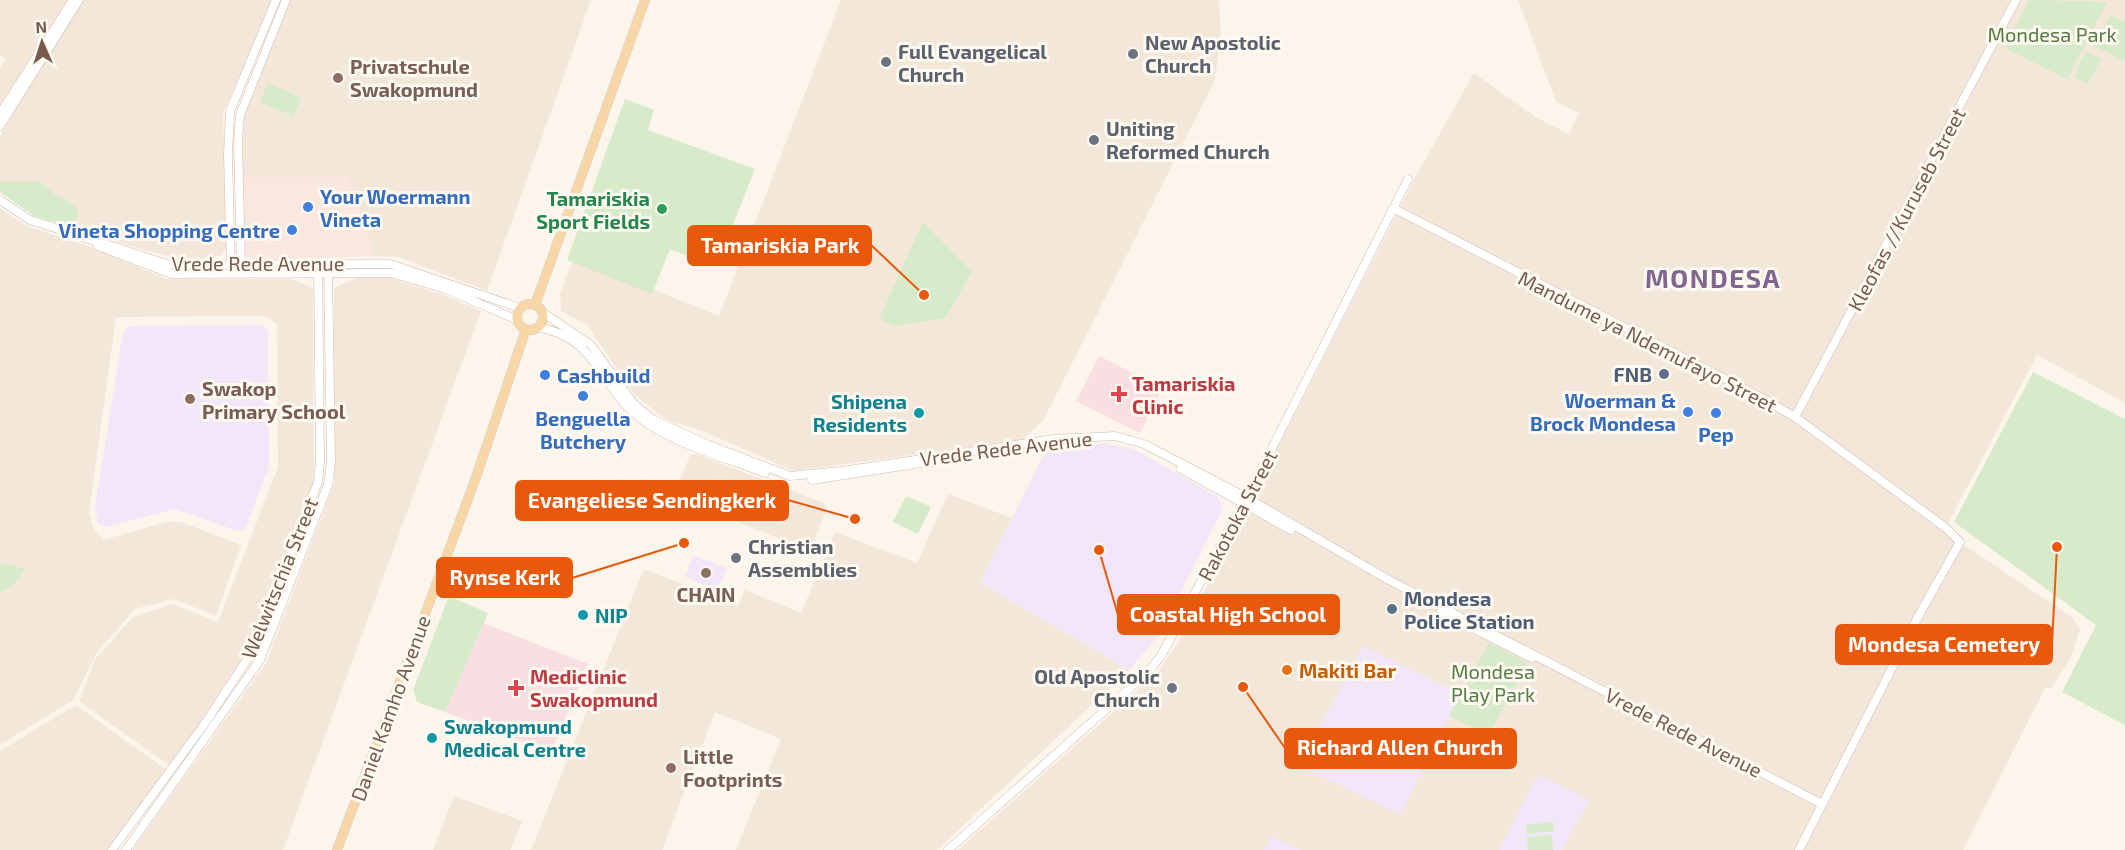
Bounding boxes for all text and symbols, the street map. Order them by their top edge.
north arrow [12,12,72,72]
text: N [35,17,47,36]
park label: Mondesa Park [1987,22,2117,46]
place label: New Apostolic Church [1145,30,1281,77]
place label: Full Evangelical Church [898,39,1047,86]
marker: New Apostolic Church [1126,47,1140,61]
place label: Privatschule Swakopmund [350,54,478,101]
marker: Full Evangelical Church [879,55,893,69]
marker: Privatschule Swakopmund [331,71,345,85]
street label: Kleofas //Kuruseb Street [1842,103,1970,315]
place label: Uniting Reformed Church [1106,116,1270,163]
marker: Uniting Reformed Church [1087,133,1101,147]
place label: Your Woermann Vineta [320,184,471,231]
place label: Tamariskia Sport Fields [536,186,650,233]
marker: Your Woermann Vineta [301,200,315,214]
marker: Tamariskia Sport Fields [655,202,669,216]
place label: Vineta Shopping Centre [59,218,280,242]
marker: Vineta Shopping Centre [285,223,299,237]
callout: Tamariskia Park [688,226,871,265]
text: Tamariskia Park [701,232,860,257]
street label: Vrede Rede Avenue [172,251,345,275]
district label: MONDESA [1645,262,1781,293]
street label: Mandume ya Ndemufayo Street [1515,265,1782,417]
place label: FNB [1614,362,1652,386]
place label: Cashbuild [557,363,651,387]
marker: FNB [1657,367,1671,381]
marker: Cashbuild [538,368,552,382]
place label: Tamariskia Clinic [1132,371,1235,418]
place label: Swakop Primary School [202,376,346,424]
marker: Tamariskia Clinic [1110,385,1128,403]
place label: Woerman & Brock Mondesa [1530,388,1676,435]
marker: Benguella Butchery [576,389,590,403]
place label: Shipena Residents [813,389,907,436]
marker: Swakop Primary School [183,392,197,406]
marker: Woerman & Brock Mondesa [1681,405,1695,419]
place label: Benguella Butchery [535,406,631,454]
marker: Shipena Residents [912,406,926,420]
marker: Pep [1709,406,1723,420]
place label: Pep [1698,422,1734,446]
street label: Vrede Rede Avenue [919,426,1093,470]
street label: Rakotoka Street [1192,445,1282,585]
callout: Evangeliese Sendingkerk [516,481,788,520]
text: Evangeliese Sendingkerk [528,487,776,512]
street label: Welwitschia Street [236,494,322,662]
place label: Christian Assemblies [748,534,857,581]
marker: Christian Assemblies [729,551,743,565]
callout: Rynse Kerk [437,558,572,597]
text: Rynse Kerk [449,564,561,590]
marker: CHAIN [699,566,713,580]
place label: CHAIN [677,582,735,606]
place label: Mondesa Police Station [1404,586,1535,633]
callout: Coastal High School [1118,595,1339,634]
text: Coastal High School [1130,601,1326,626]
marker: Mondesa Police Station [1385,602,1399,616]
place label: NIP [595,603,628,627]
marker: NIP [576,608,590,622]
street label: Daniel Kamho Avenue [345,612,435,804]
callout: Mondesa Cemetery [1836,625,2052,664]
text: Mondesa Cemetery [1848,631,2040,657]
place label: Makiti Bar [1299,658,1397,682]
park label: Mondesa Play Park [1451,659,1535,706]
marker: Makiti Bar [1280,663,1294,677]
place label: Mediclinic Swakopmund [530,664,658,711]
place label: Old Apostolic Church [1034,664,1160,711]
marker: Mediclinic Swakopmund [507,679,525,697]
marker: Old Apostolic Church [1165,681,1179,695]
street label: Vrede Rede Avenue [1601,682,1767,782]
place label: Swakopmund Medical Centre [444,714,586,761]
callout: Richard Allen Church [1285,729,1516,768]
marker: Swakopmund Medical Centre [425,731,439,745]
text: Richard Allen Church [1297,734,1503,759]
place label: Little Footprints [683,744,782,791]
marker: Little Footprints [664,761,678,775]

